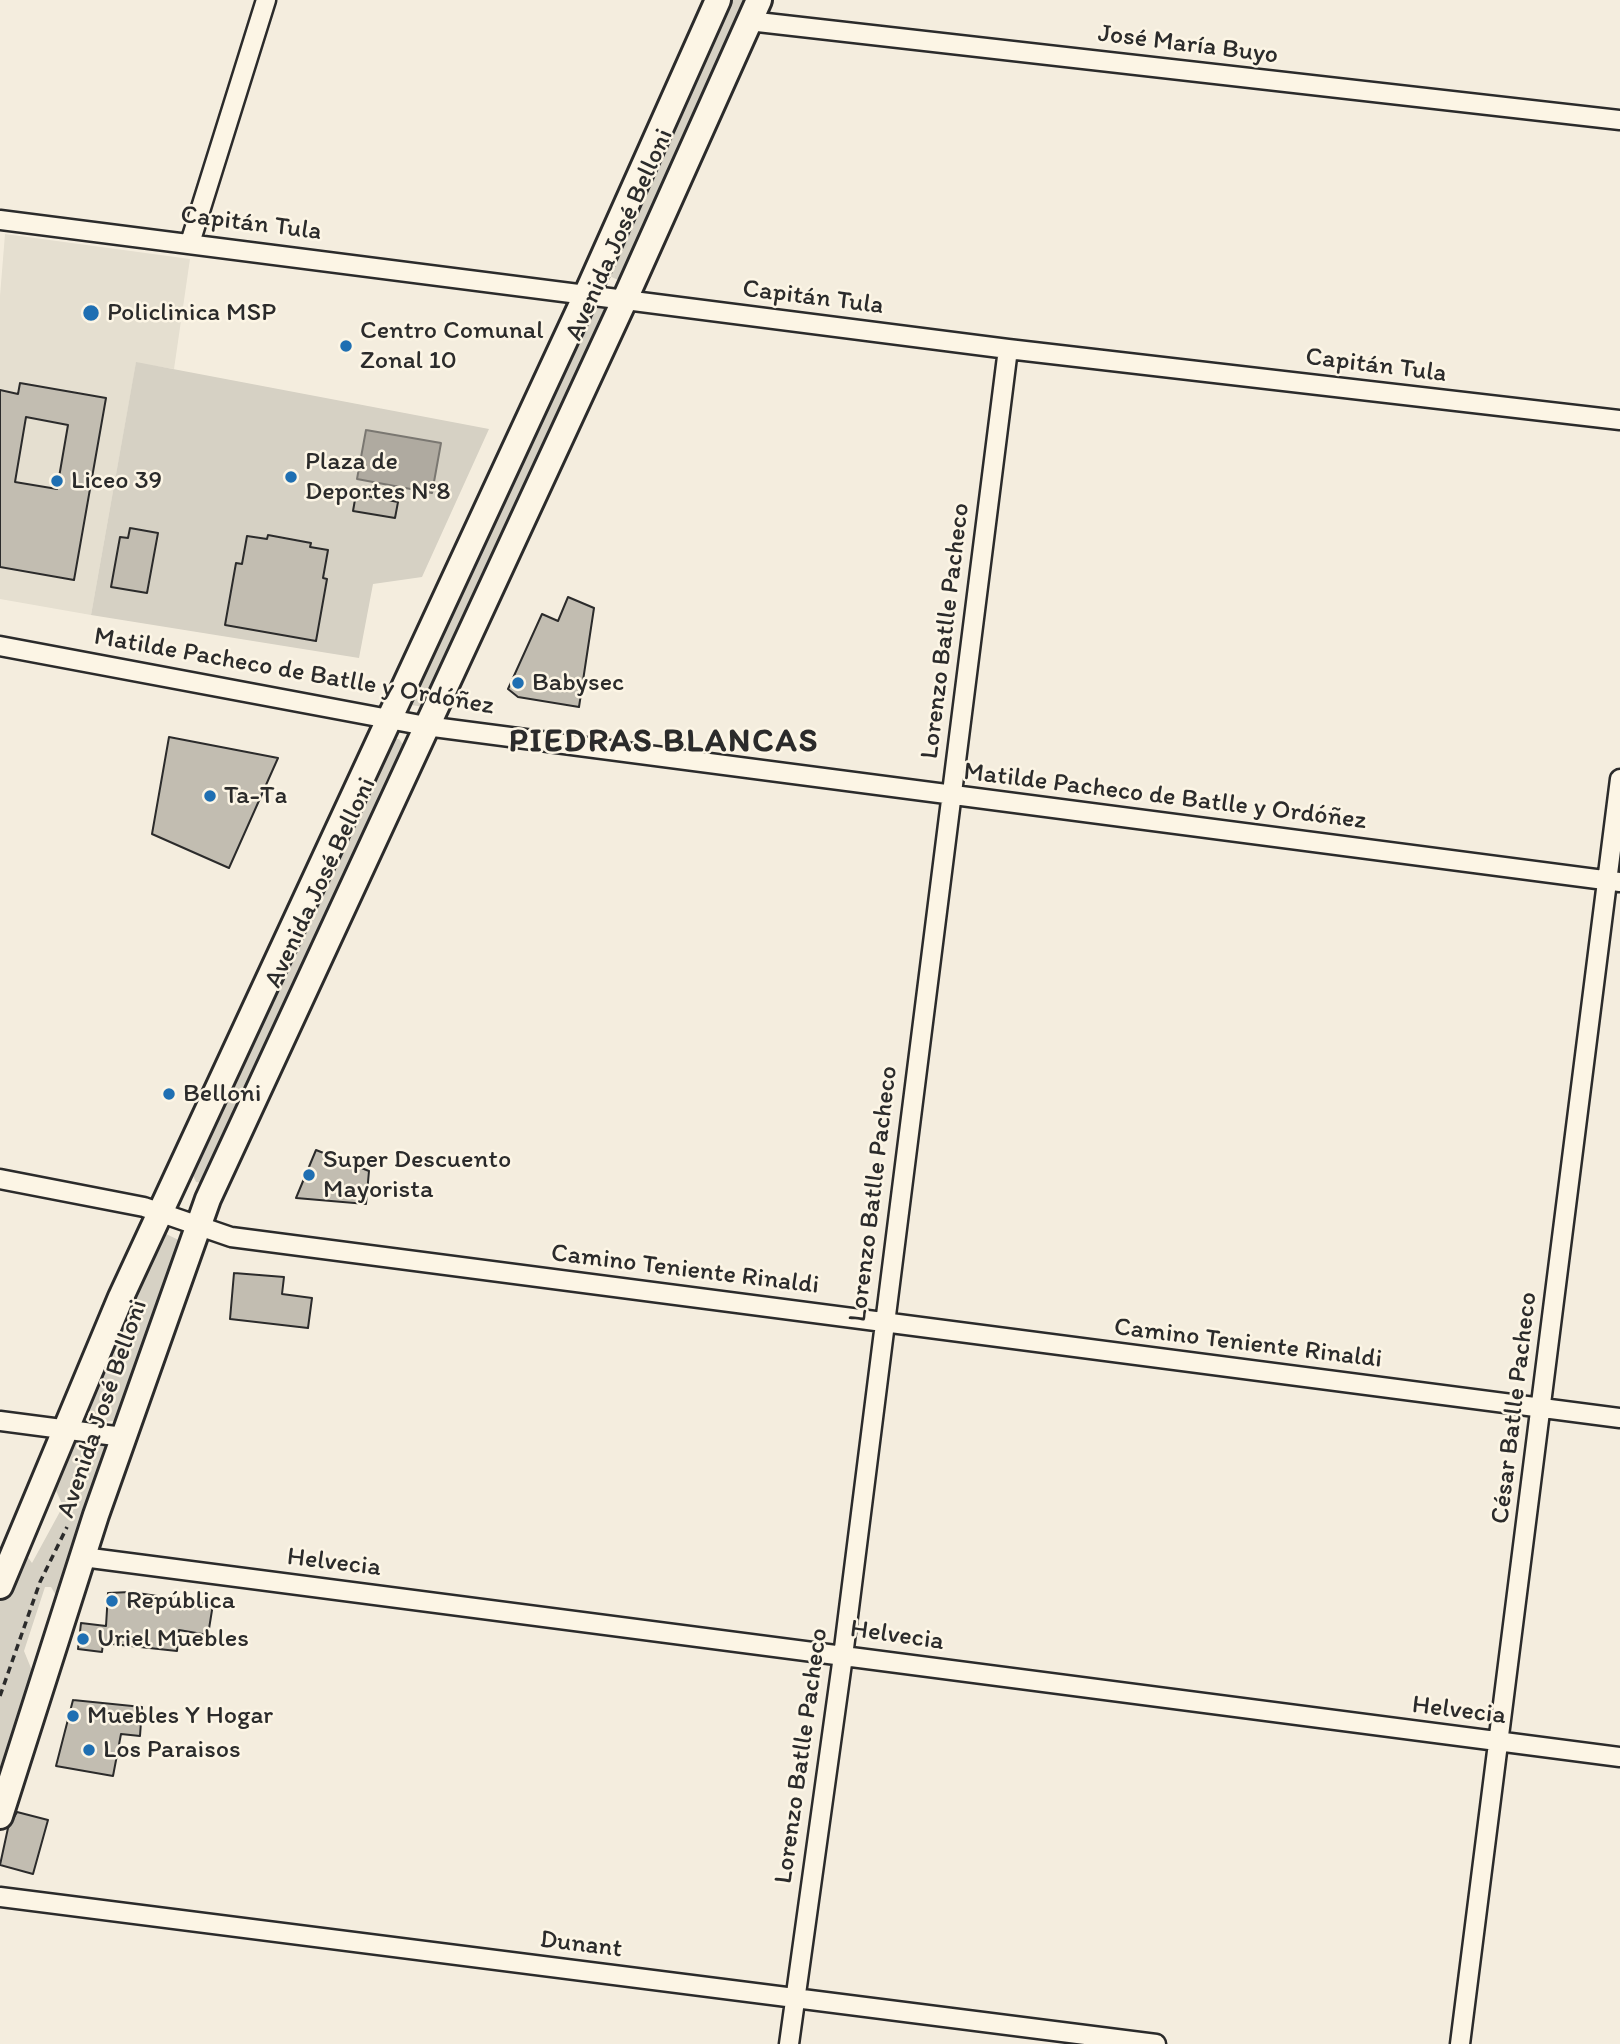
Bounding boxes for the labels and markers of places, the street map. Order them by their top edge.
place label: Policlinica MSP [107,297,276,329]
marker: Policlinica MSP [81,303,101,323]
place label: Centro Comunal Zonal 10 [360,315,544,376]
marker: Centro Comunal Zonal 10 [338,338,354,354]
place label: Plaza de Deportes N°8 [305,446,451,508]
place label: Liceo 39 [71,465,162,497]
marker: Plaza de Deportes N°8 [283,469,299,485]
marker: Liceo 39 [49,473,65,489]
place label: Babysec [532,667,624,699]
marker: Babysec [510,675,526,691]
place label: Ta-Ta [224,780,287,812]
marker: Ta-Ta [202,788,218,804]
place label: Belloni [183,1078,261,1110]
marker: Belloni [161,1086,177,1102]
place label: Super Descuento Mayorista [323,1144,511,1206]
marker: Super Descuento Mayorista [301,1167,317,1183]
place label: República [126,1585,235,1617]
marker: República [104,1593,120,1609]
place label: Uriel Muebles [97,1623,249,1655]
marker: Uriel Muebles [75,1631,91,1647]
place label: Muebles Y Hogar [87,1700,273,1732]
marker: Muebles Y Hogar [65,1708,81,1724]
place label: Los Paraisos [103,1734,241,1766]
marker: Los Paraisos [81,1742,97,1758]

